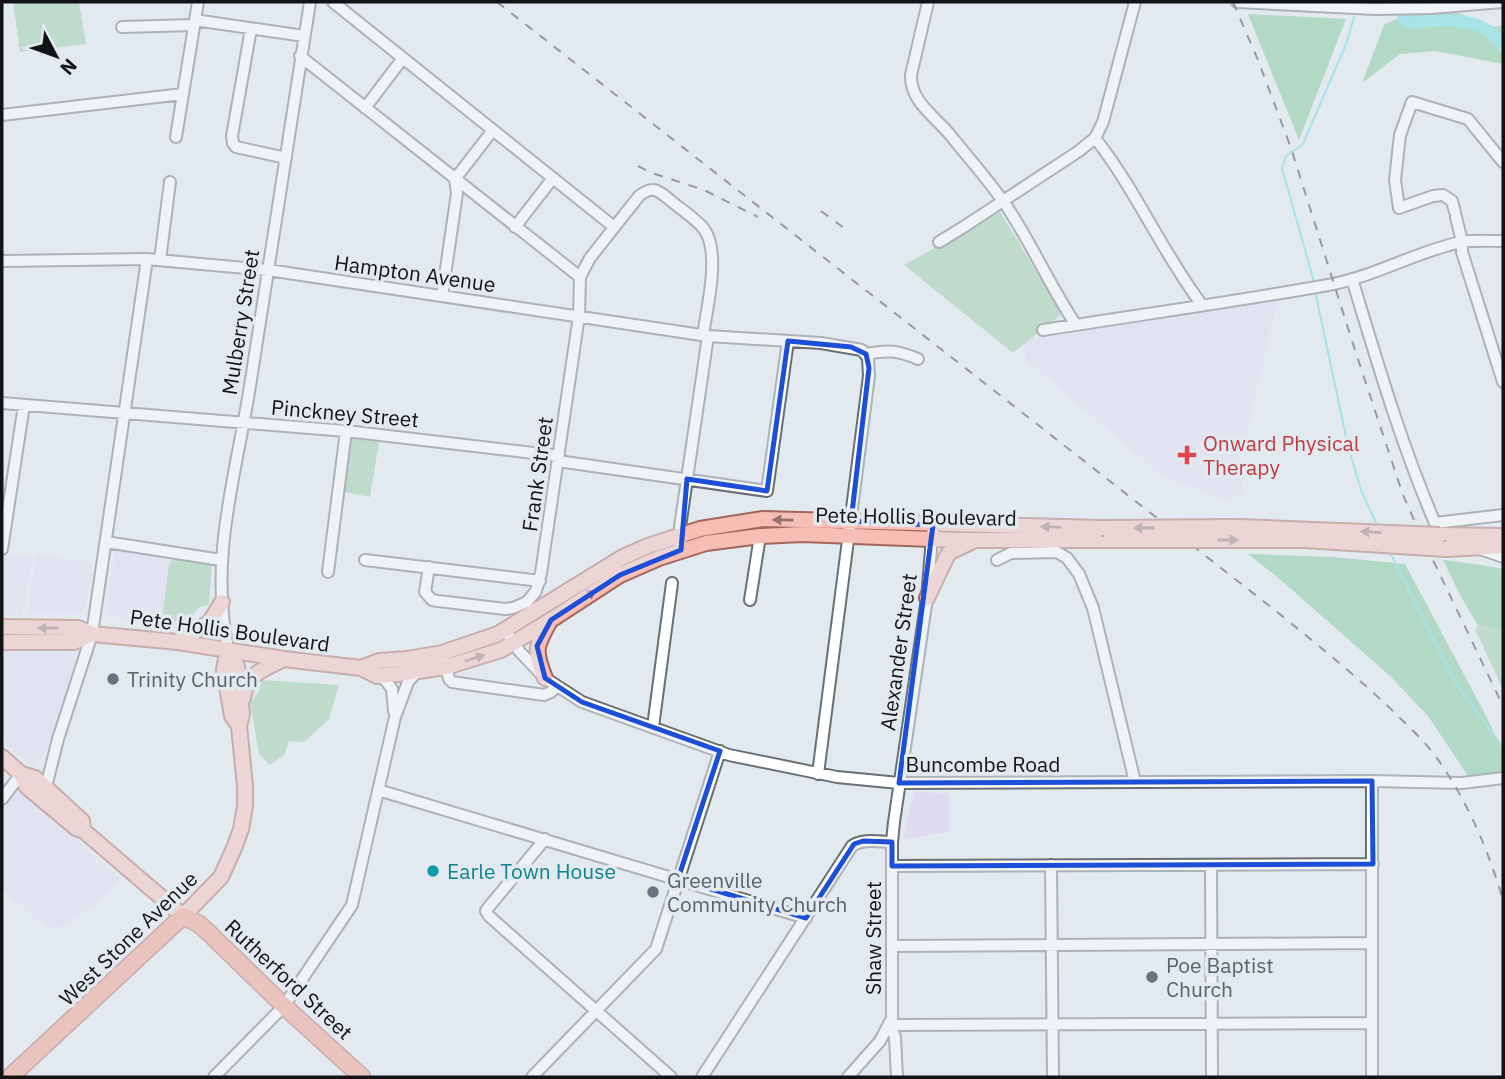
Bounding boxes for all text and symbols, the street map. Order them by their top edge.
north arrow [21,21,91,91]
text: N [55,54,82,80]
street label: Mulberry Street [215,247,265,397]
street label: Hampton Avenue [333,248,497,298]
street label: Pinckney Street [270,393,420,433]
street label: Frank Street [515,415,559,533]
place label: Onward Physical Therapy [1203,429,1360,481]
marker: Onward Physical Therapy [1177,445,1197,465]
street label: Pete Hollis Boulevard [815,500,1017,532]
one-way arrow [771,514,793,525]
one-way arrow [1040,521,1062,533]
one-way arrow [1133,522,1155,534]
one-way arrow [1360,526,1382,537]
one-way arrow [1217,535,1239,546]
street label: Alexander Street [873,572,923,732]
one-way arrow [577,590,597,603]
street label: Pete Hollis Boulevard [128,602,332,658]
one-way arrow [37,622,59,634]
one-way arrow [464,652,485,663]
place label: Trinity Church [127,665,258,693]
marker: Trinity Church [105,671,121,687]
street label: Buncombe Road [905,750,1061,778]
place label: Earle Town House [447,857,616,885]
marker: Earle Town House [425,863,441,879]
street label: West Stone Avenue [53,865,203,1011]
place label: Greenville Community Church [667,866,847,918]
street label: Shaw Street [859,881,887,995]
marker: Greenville Community Church [645,884,661,900]
street label: Rutherford Street [219,913,359,1045]
place label: Poe Baptist Church [1166,951,1274,1003]
marker: Poe Baptist Church [1144,969,1160,985]

